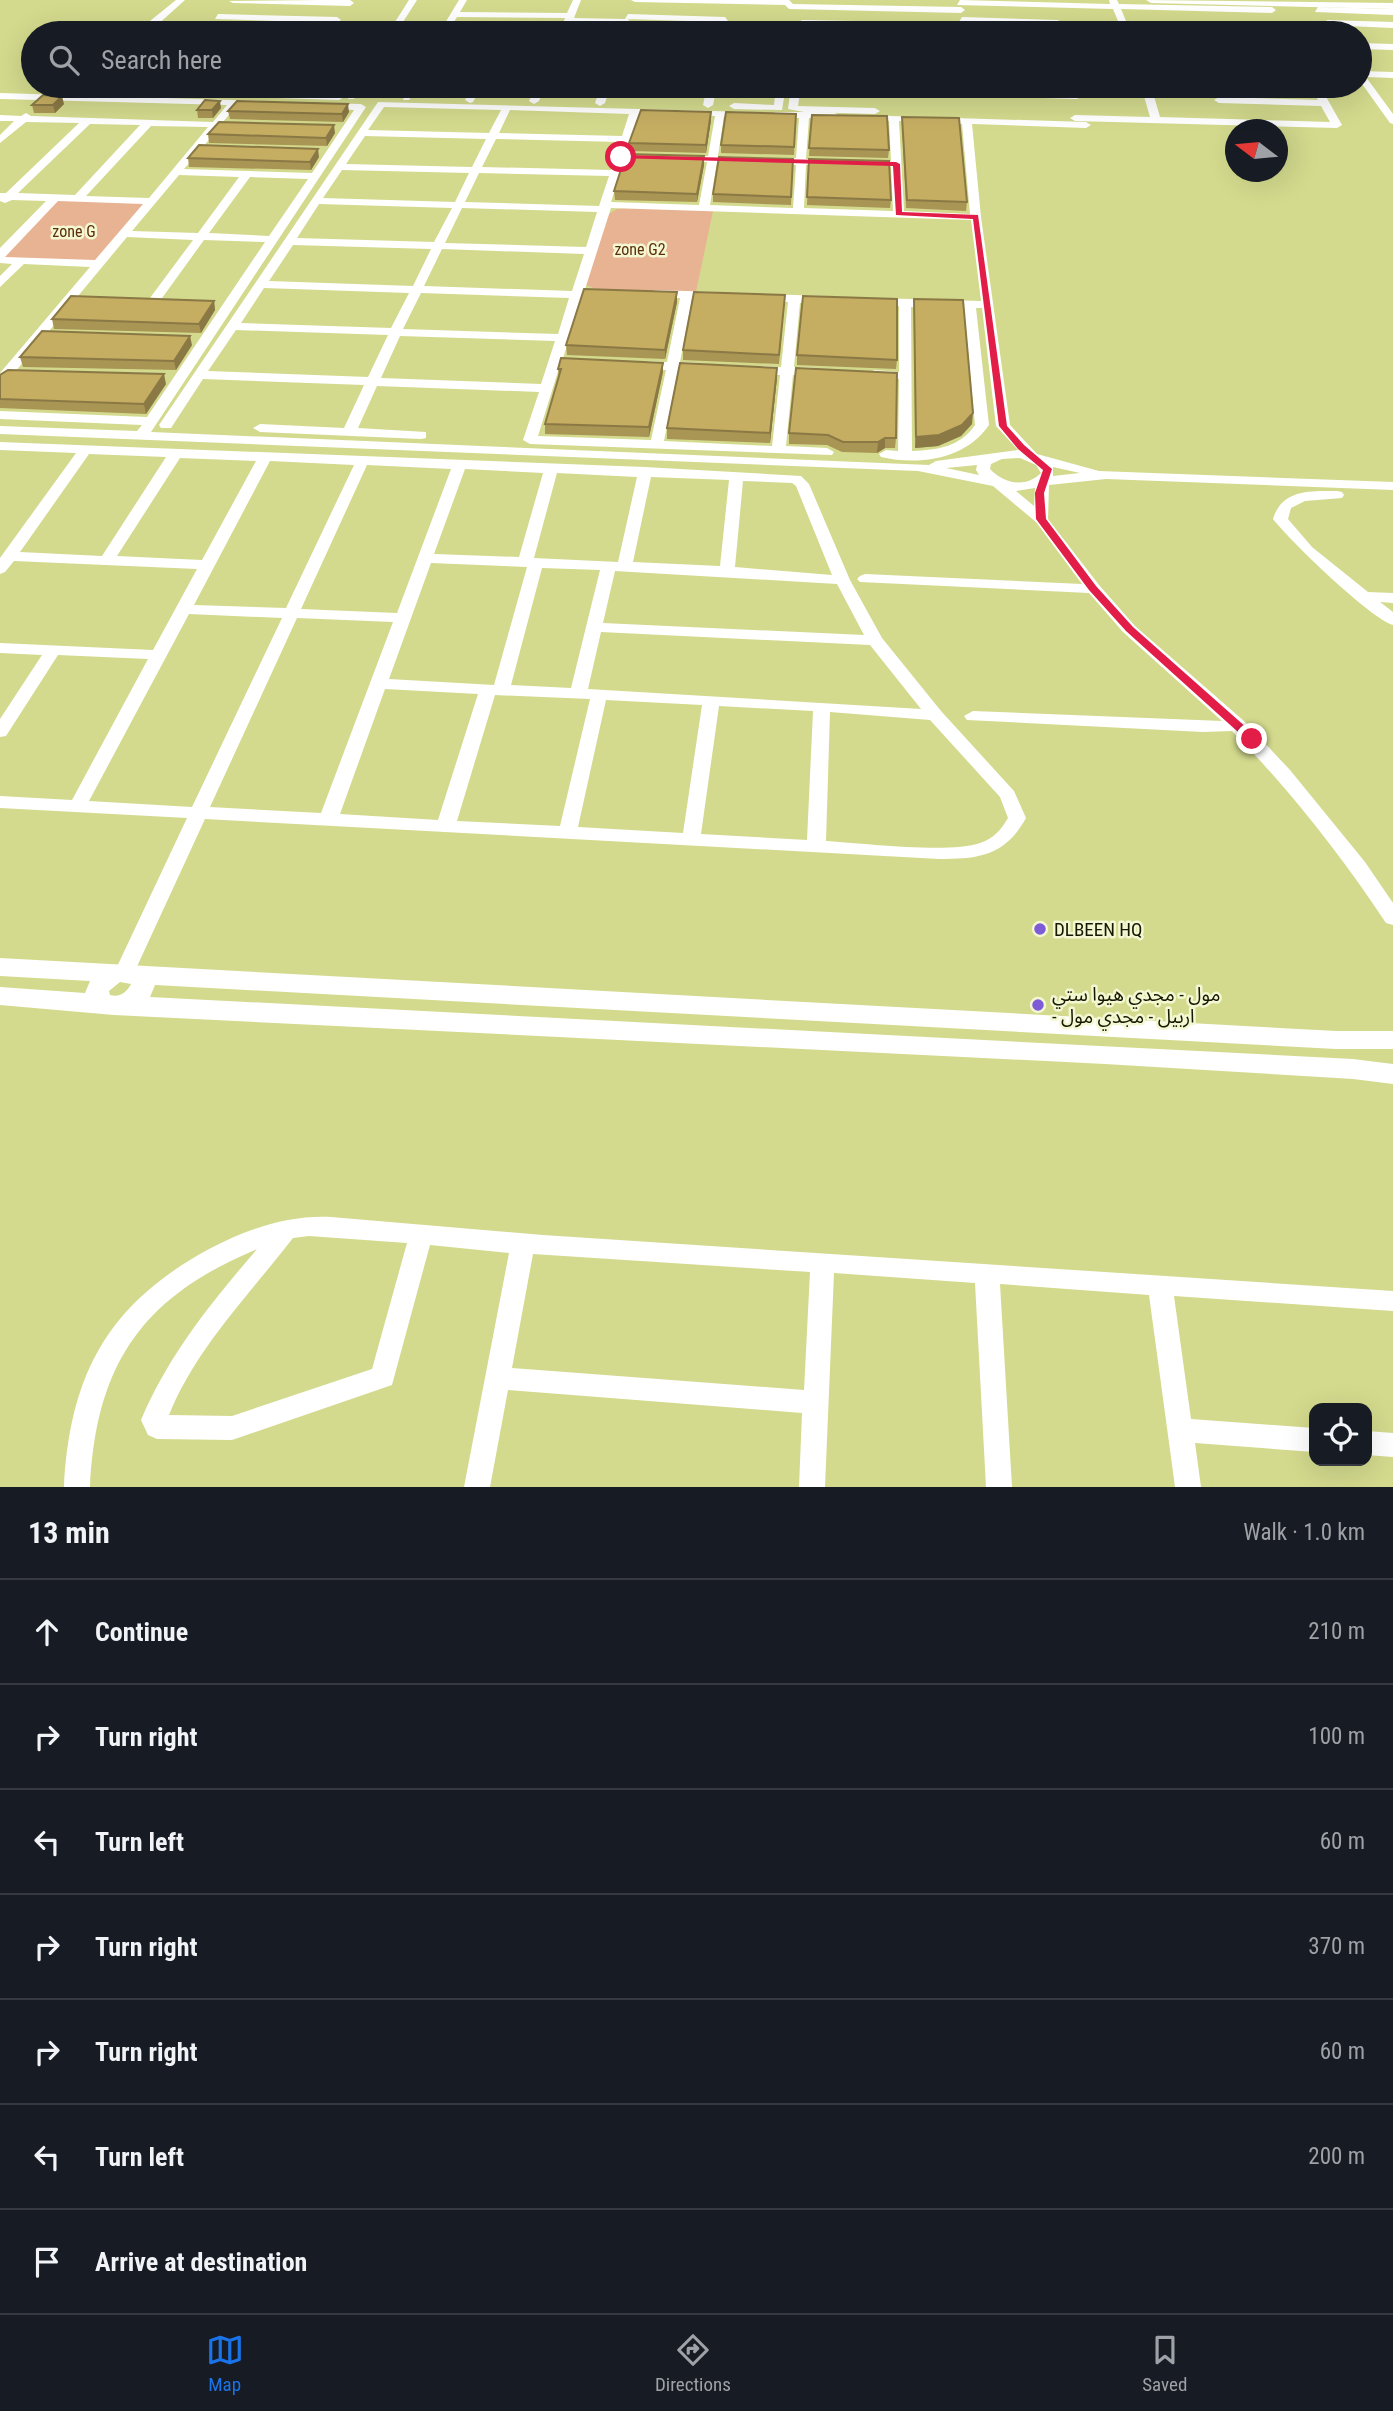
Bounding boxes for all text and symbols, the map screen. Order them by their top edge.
search box [21,21,1372,98]
icon: search [45,41,83,79]
text: Search here [101,45,222,75]
north arrow [1225,119,1288,182]
route start [605,141,636,172]
park label: zone G [52,222,96,241]
park label: zone G2 [614,240,666,259]
route end [1236,723,1267,754]
place label: DLBEEN HQ [1054,918,1142,941]
marker: DLBEEN HQ [1032,921,1048,937]
place label: مول - مجدي هيوا ستي - اربيل - مجدي مول [1052,983,1220,1031]
marker: مول - مجدي هيوا ستي - اربيل - مجدي مول [1030,997,1046,1013]
map controls [1309,1403,1372,1466]
button: locate [1309,1403,1372,1466]
text: 13 min [28,1515,110,1550]
text: Walk · 1.0 km [1243,1519,1365,1546]
icon: ahead [28,1613,66,1651]
text: Continue [95,1617,188,1647]
text: 210 m [1308,1618,1365,1645]
icon: right [28,1718,66,1756]
text: Turn right [95,1722,197,1752]
text: 100 m [1308,1723,1365,1750]
icon: left [28,1823,66,1861]
text: Turn left [95,1827,184,1857]
text: 60 m [1320,1828,1365,1855]
icon: right [28,1928,66,1966]
text: Turn right [95,1932,197,1962]
text: 370 m [1308,1933,1365,1960]
icon: right [28,2033,66,2071]
text: Turn right [95,2037,197,2067]
text: 60 m [1320,2038,1365,2065]
icon: left [28,2138,66,2176]
text: Turn left [95,2142,184,2172]
text: 200 m [1308,2143,1365,2170]
icon: arrive [28,2243,66,2281]
text: Arrive at destination [95,2247,307,2277]
tab: Map [206,2331,244,2396]
tab: Directions [655,2331,731,2396]
tab: Saved [1142,2331,1187,2396]

